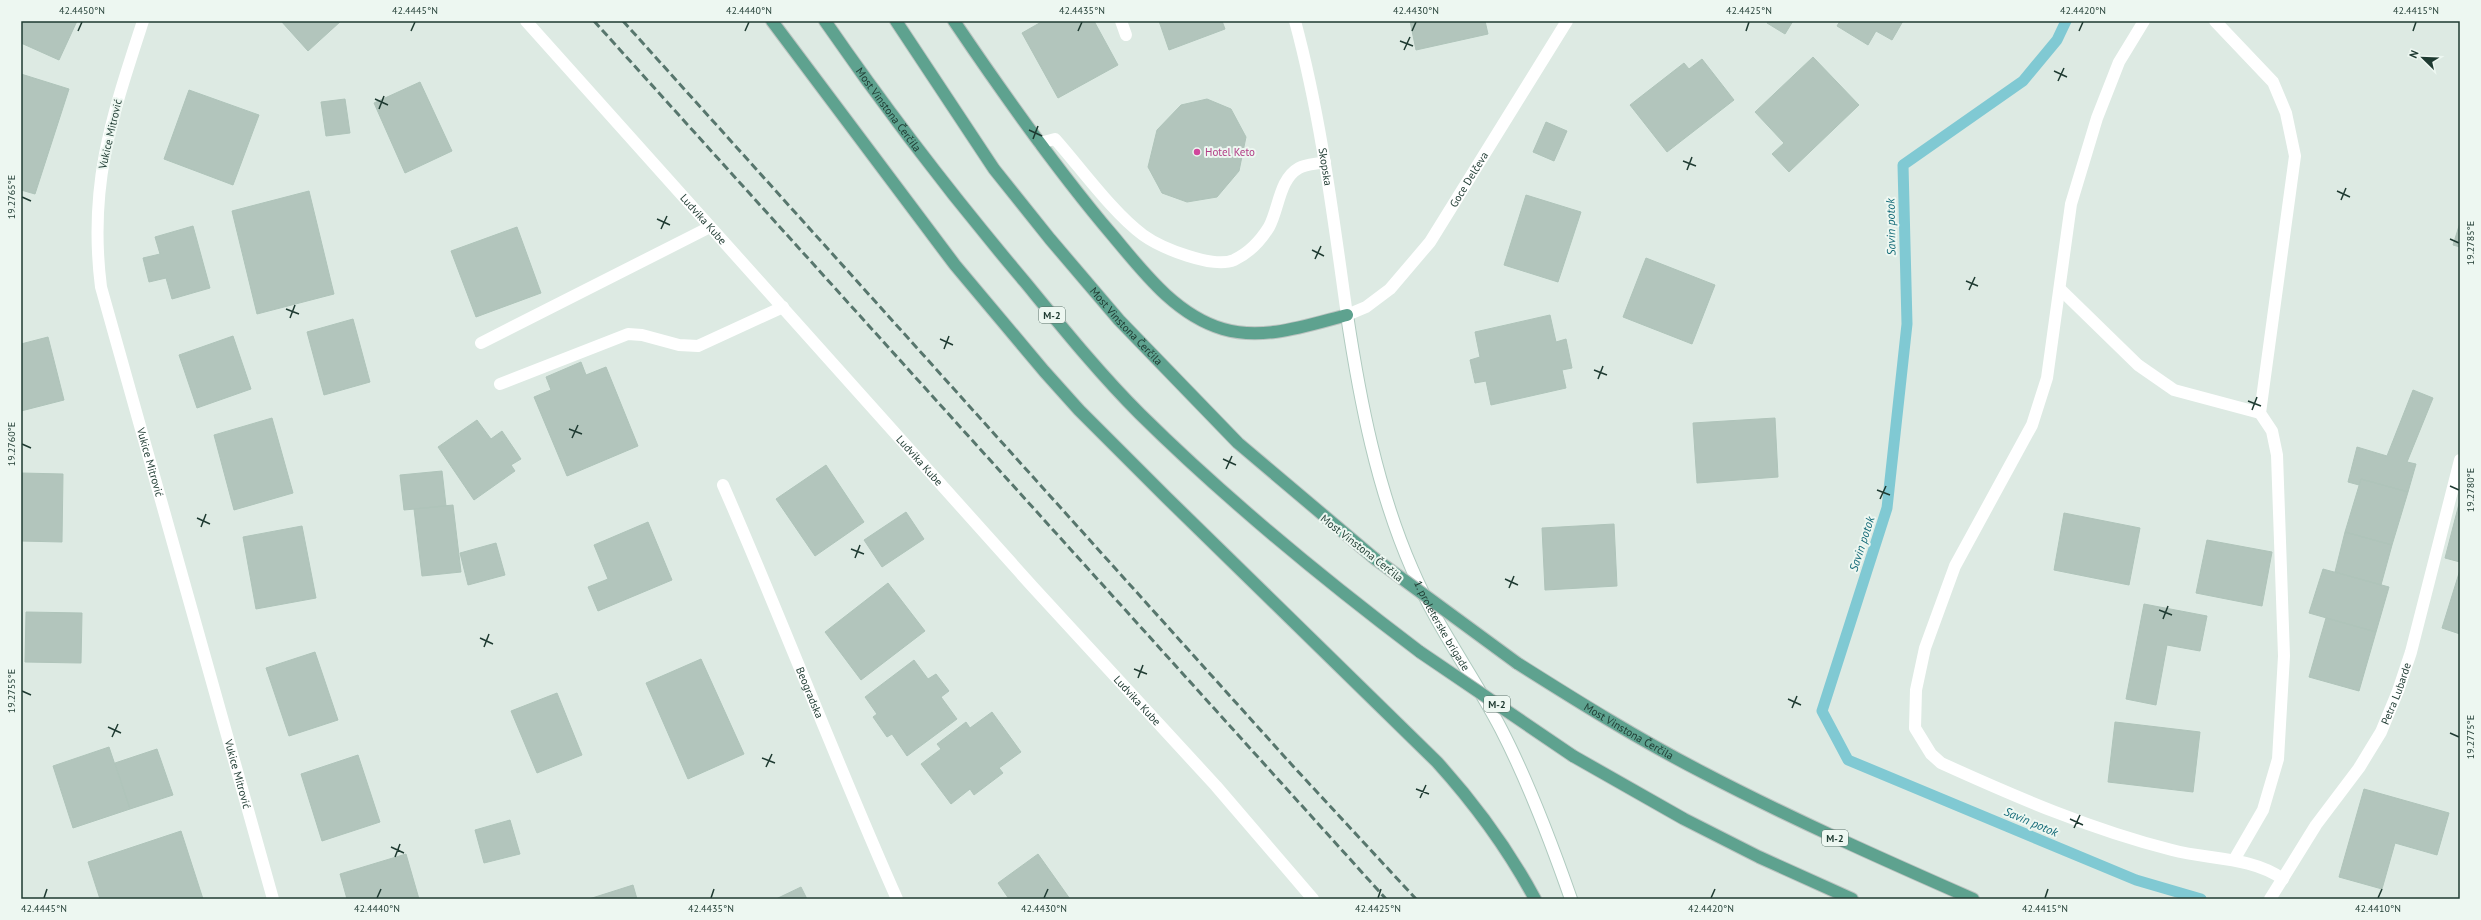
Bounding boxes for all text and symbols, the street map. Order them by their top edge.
text: 42.4450°N [59,4,105,17]
text: 42.4445°N [392,4,438,17]
text: 42.4440°N [726,4,772,17]
text: 42.4435°N [1059,4,1105,17]
text: 42.4430°N [1393,4,1439,17]
text: 42.4425°N [1726,4,1772,17]
text: 42.4420°N [2060,4,2106,17]
text: 42.4415°N [2393,4,2439,17]
north arrow [2403,38,2443,78]
text: N [2406,48,2422,60]
street label: Most Vinstona Čerčila [853,65,924,154]
street label: Vukice Mitrović [95,98,125,171]
place label: Hotel Keto [1205,145,1255,159]
marker: Hotel Keto [1192,147,1202,157]
street label: Skopska [1315,147,1335,187]
street label: Goce Delčeva [1446,149,1491,210]
text: 19.2765°E [5,175,18,219]
street label: Ludvika Kube [677,191,730,248]
water label: Savin potok [1882,198,1898,256]
text: 19.2785°E [2464,221,2477,265]
street label: Most Vinstona Čerčila [1087,284,1166,368]
road number: M-2 [1039,307,1065,323]
text: 19.2760°E [5,422,18,466]
street label: Vukice Mitrović [134,425,167,498]
street label: Ludvika Kube [893,432,946,489]
text: 19.2780°E [2464,468,2477,512]
street label: Most Vinstona Čerčila [1318,511,1406,585]
water label: Savin potok [1846,514,1878,573]
street label: 1. proleterske brigade [1411,578,1473,674]
street label: Petra Lubarde [2378,660,2414,727]
street label: Beogradska [793,665,827,720]
text: 19.2755°E [5,669,18,713]
street label: Ludvika Kube [1111,672,1164,729]
road number: M-2 [1484,696,1510,712]
street label: Most Vinstona Čerčila [1581,700,1676,763]
text: 19.2775°E [2464,715,2477,759]
street label: Vukice Mitrović [221,737,254,810]
water label: Savin potok [2002,803,2061,840]
road number: M-2 [1822,830,1848,846]
text: 42.4445°N [21,902,67,915]
text: 42.4440°N [354,902,400,915]
text: 42.4435°N [688,902,734,915]
text: 42.4430°N [1021,902,1067,915]
text: 42.4425°N [1355,902,1401,915]
text: 42.4420°N [1688,902,1734,915]
text: 42.4415°N [2022,902,2068,915]
text: 42.4410°N [2355,902,2401,915]

